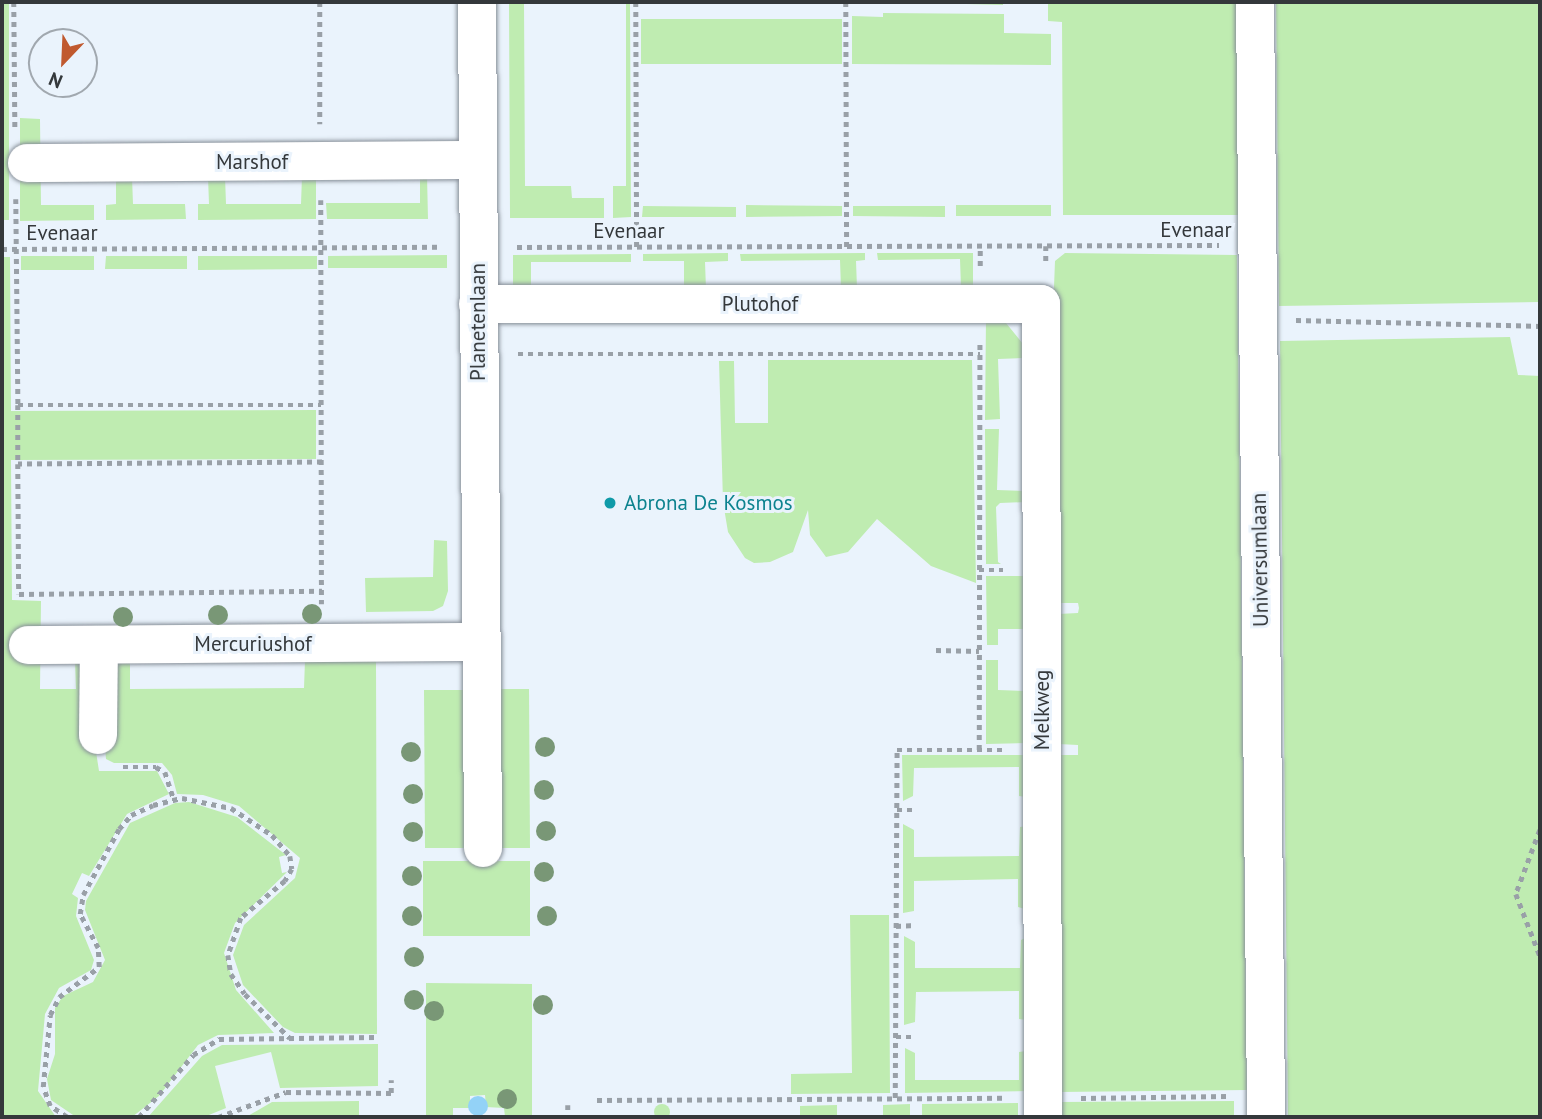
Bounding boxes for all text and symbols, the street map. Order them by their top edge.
north arrow [28,28,98,98]
text: N [45,67,66,94]
street label: Marshof [216,149,288,175]
street label: Evenaar [1160,217,1232,243]
street label: Evenaar [593,218,665,244]
street label: Evenaar [26,220,98,246]
street label: Planetenlaan [465,263,491,381]
street label: Plutohof [722,291,798,317]
place label: Abrona De Kosmos [624,490,793,516]
street label: Universumlaan [1246,493,1274,627]
marker: Abrona De Kosmos [602,495,618,511]
street label: Mercuriushof [194,631,312,657]
street label: Melkweg [1029,670,1055,750]

